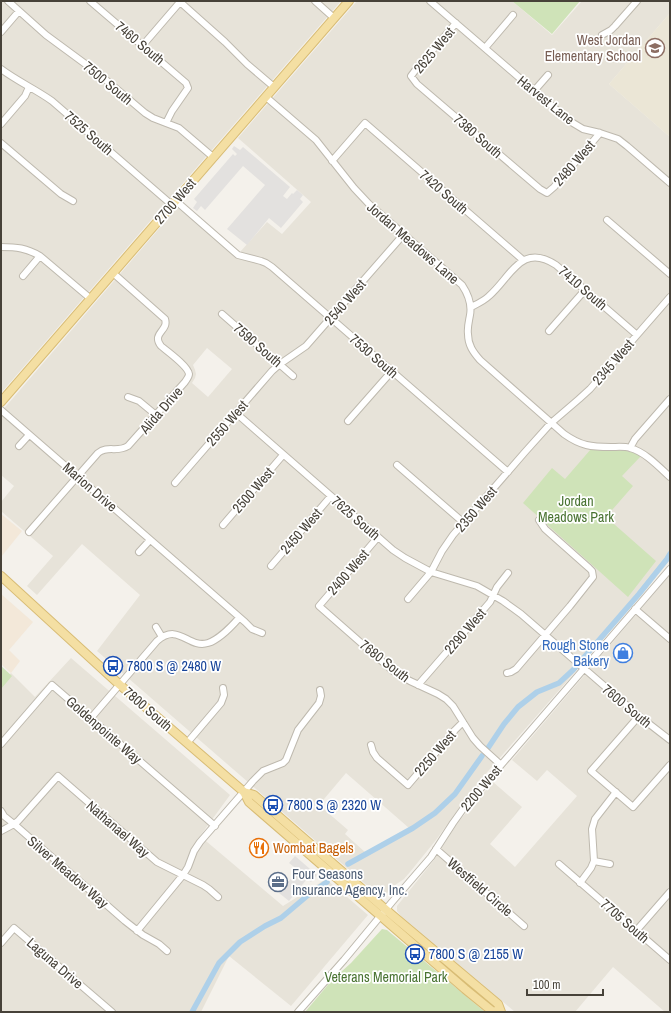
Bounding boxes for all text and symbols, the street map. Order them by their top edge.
street label: 7460 South [112,17,168,69]
street label: 2625 West [410,23,458,77]
place label: West Jordan Elementary School [545,31,641,65]
school or university icon: West Jordan Elementary School [644,37,666,59]
street label: 7500 South [80,57,136,109]
street label: Harvest Lane [514,72,578,128]
street label: 7525 South [61,107,117,159]
street label: 7380 South [450,110,506,162]
street label: 2480 West [549,136,599,190]
street label: 7420 South [416,166,472,218]
street label: 2700 West [150,174,200,228]
street label: Jordan Meadows Lane [363,198,463,288]
street label: 7410 South [555,262,611,314]
street label: 2540 West [320,275,370,329]
street label: 7590 South [230,319,286,371]
street label: 7530 South [346,330,402,382]
street label: 2345 West [588,335,638,389]
street label: Alida Drive [135,383,186,438]
street label: 2550 West [202,396,252,450]
street label: Marion Drive [59,458,121,516]
street label: 2500 West [228,463,278,517]
street label: 2350 West [451,482,501,536]
street label: 7625 South [328,492,384,544]
park label: Jordan Meadows Park [538,492,614,526]
street label: 2450 West [276,504,326,558]
street label: 2400 West [323,545,373,599]
street label: 2290 West [440,604,490,658]
street label: 7680 South [356,636,414,686]
place label: Rough Stone Bakery [542,636,609,670]
shop icon: Rough Stone Bakery [612,642,634,664]
bus stop icon: 7800 S @ 2480 W [102,655,124,677]
place label: 7800 S @ 2480 W [127,657,221,675]
street label: 7600 South [599,680,655,732]
street label: 7800 South [120,683,176,735]
street label: Goldenpointe Way [62,692,146,768]
street label: 2250 West [410,726,460,780]
street label: 2200 West [457,761,505,815]
bus stop icon: 7800 S @ 2320 W [262,794,284,816]
place label: 7800 S @ 2320 W [287,796,381,814]
street label: Nathanael Way [83,797,154,862]
street label: Silver Meadow Way [24,832,112,912]
restaurant icon: Wombat Bagels [248,837,270,859]
place label: Wombat Bagels [273,839,354,857]
street label: Westfield Circle [444,854,516,920]
place label: Four Seasons Insurance Agency, Inc. [292,865,407,899]
office icon: Four Seasons Insurance Agency, Inc. [267,871,289,893]
street label: 7705 South [597,895,653,947]
street label: Laguna Drive [23,934,87,992]
bus stop icon: 7800 S @ 2155 W [404,943,426,965]
place label: 7800 S @ 2155 W [429,945,523,963]
park label: Veterans Memorial Park [324,968,448,986]
scale bar [527,971,603,997]
text: 100 m [533,977,560,993]

